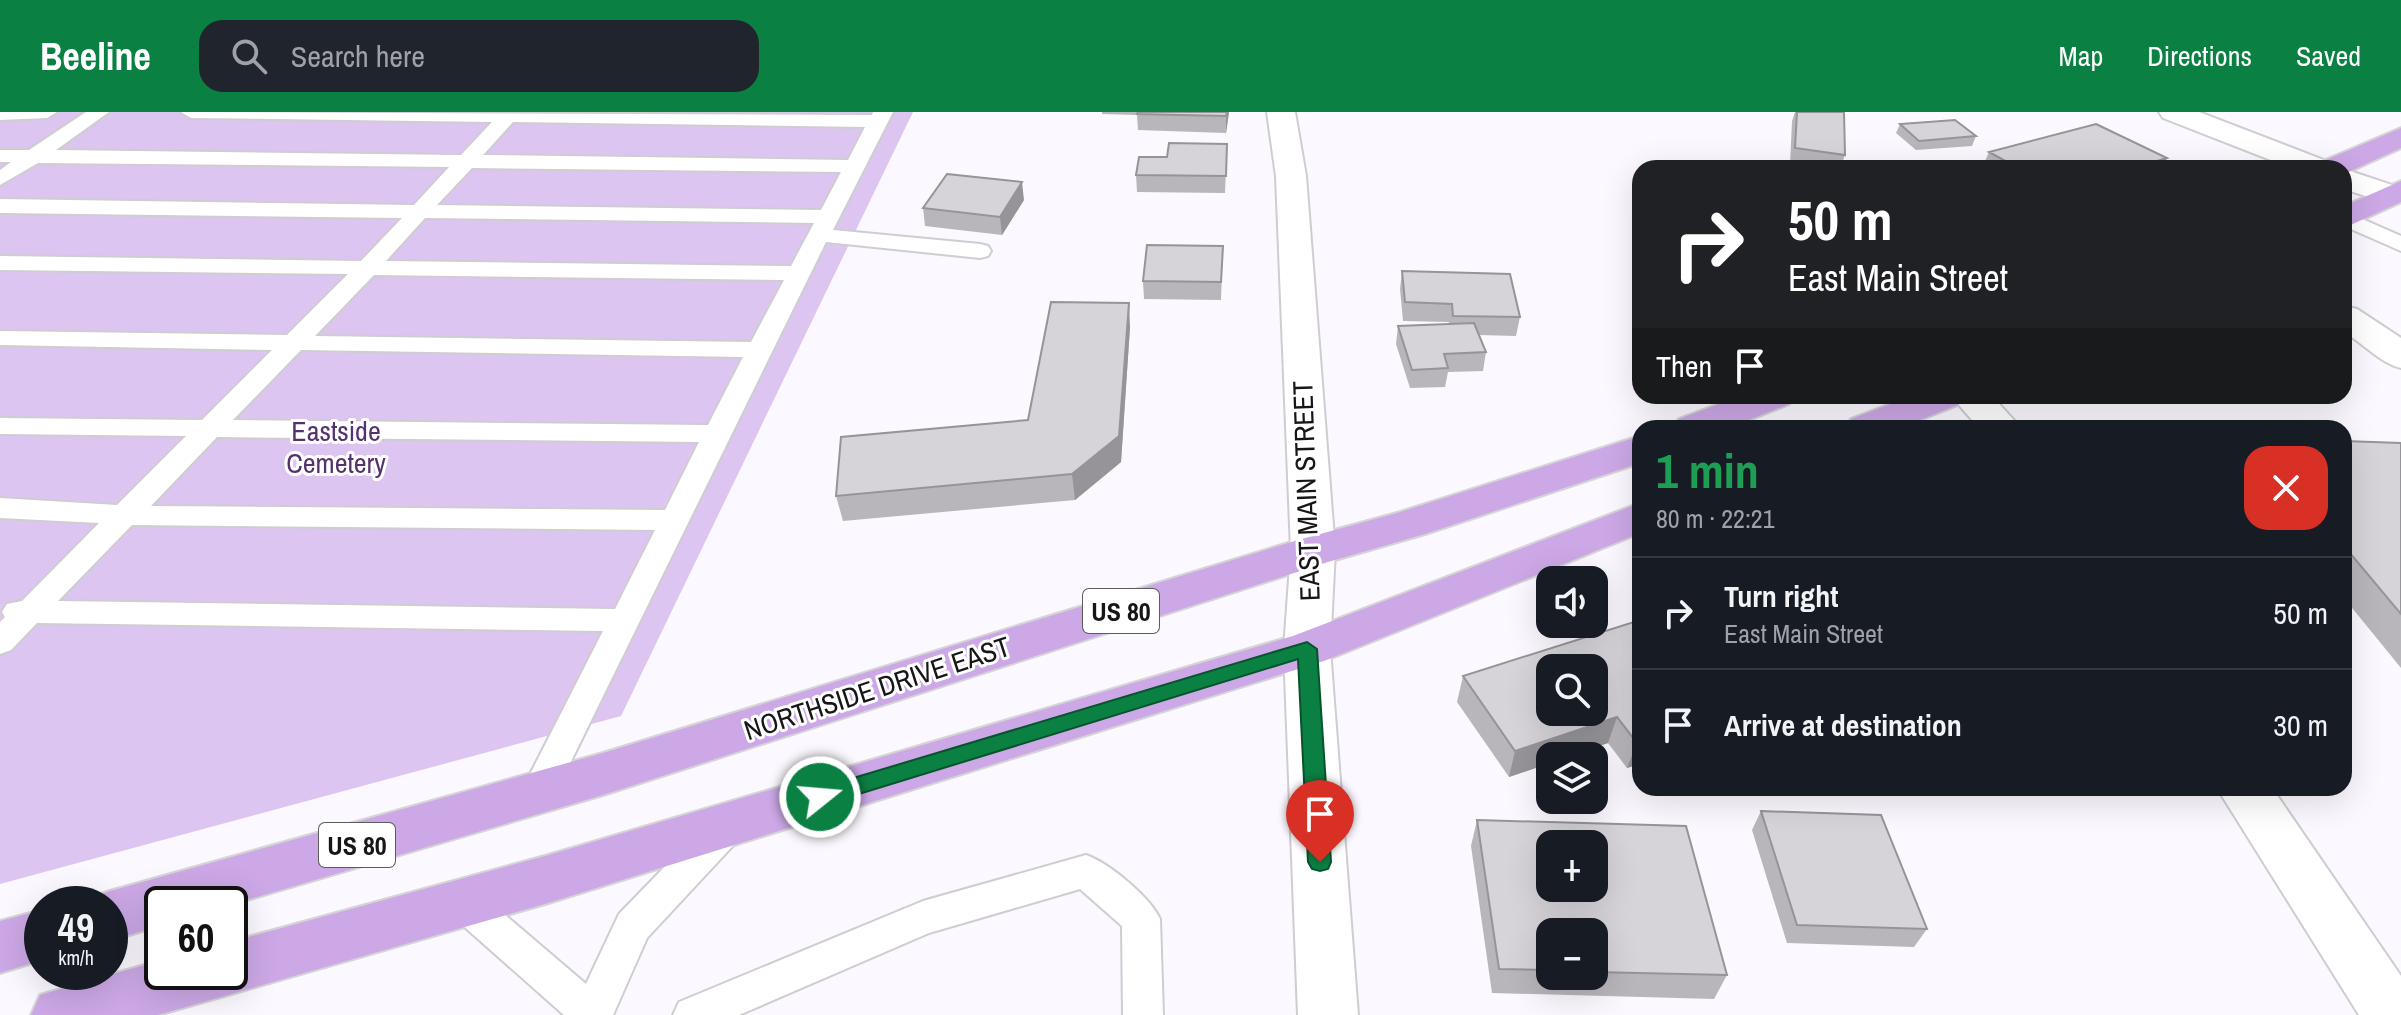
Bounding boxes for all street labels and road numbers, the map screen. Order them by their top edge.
street label: EAST MAIN STREET [1283,380,1329,602]
road number: US 80 [1083,589,1159,633]
street label: NORTHSIDE DRIVE EAST [739,627,1015,749]
road number: US 80 [319,823,395,867]

